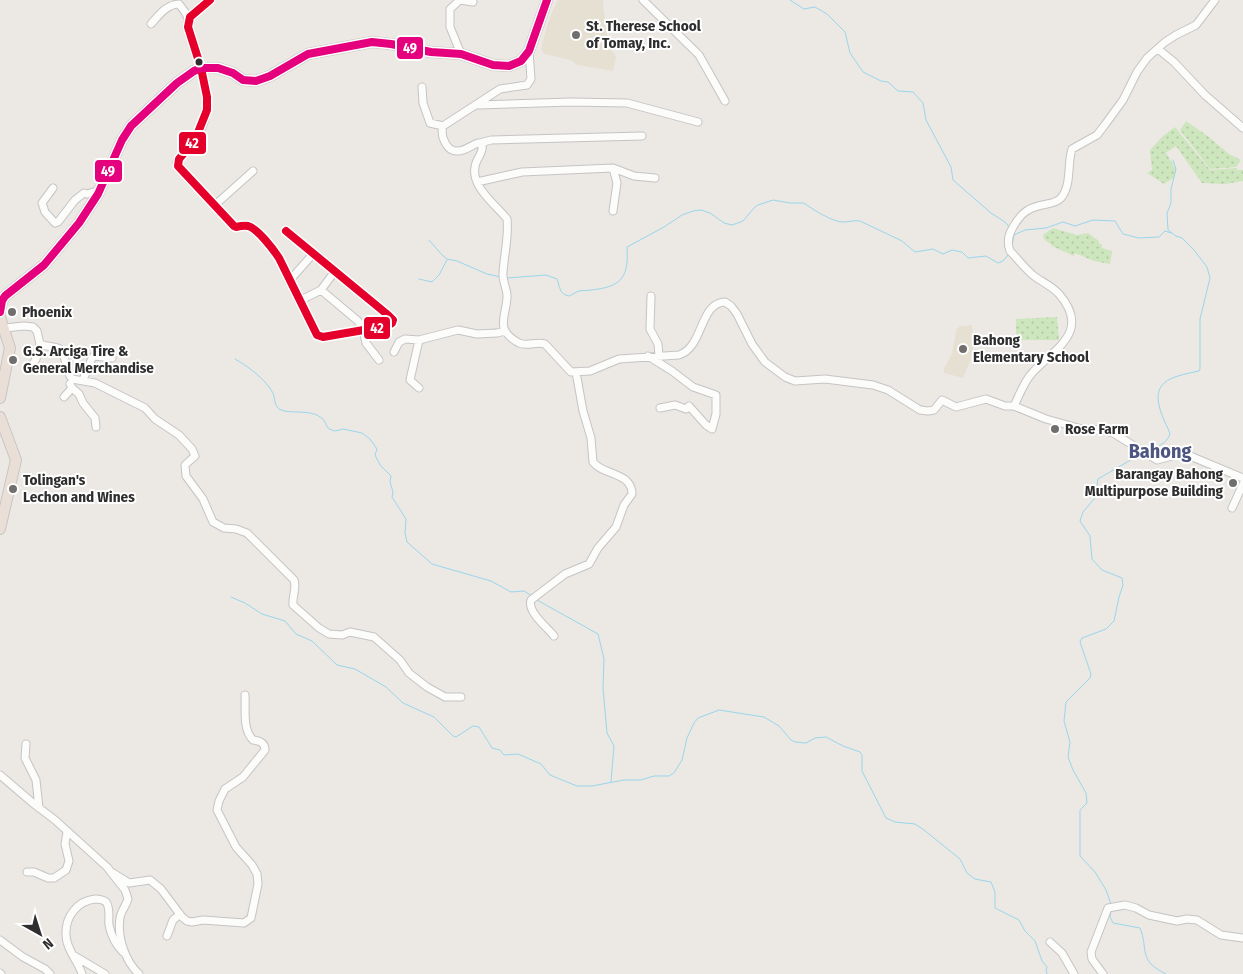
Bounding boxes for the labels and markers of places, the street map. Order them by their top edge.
place label: St. Therese School of Tomay, Inc. [586,17,702,52]
marker: St. Therese School of Tomay, Inc. [570,29,582,41]
unlabelled marker [194,57,204,67]
place label: Phoenix [22,303,73,321]
marker: Phoenix [6,306,18,318]
place label: Bahong Elementary School [973,331,1090,366]
place label: G.S. Arciga Tire & General Merchandise [23,342,154,377]
marker: Bahong Elementary School [957,343,969,355]
marker: G.S. Arciga Tire & General Merchandise [7,354,19,366]
place label: Rose Farm [1065,420,1129,438]
marker: Rose Farm [1049,423,1061,435]
place label: Barangay Bahong Multipurpose Building [1085,465,1224,500]
place label: Tolingan's Lechon and Wines [23,471,135,506]
marker: Barangay Bahong Multipurpose Building [1227,477,1239,489]
marker: Tolingan's Lechon and Wines [7,483,19,495]

